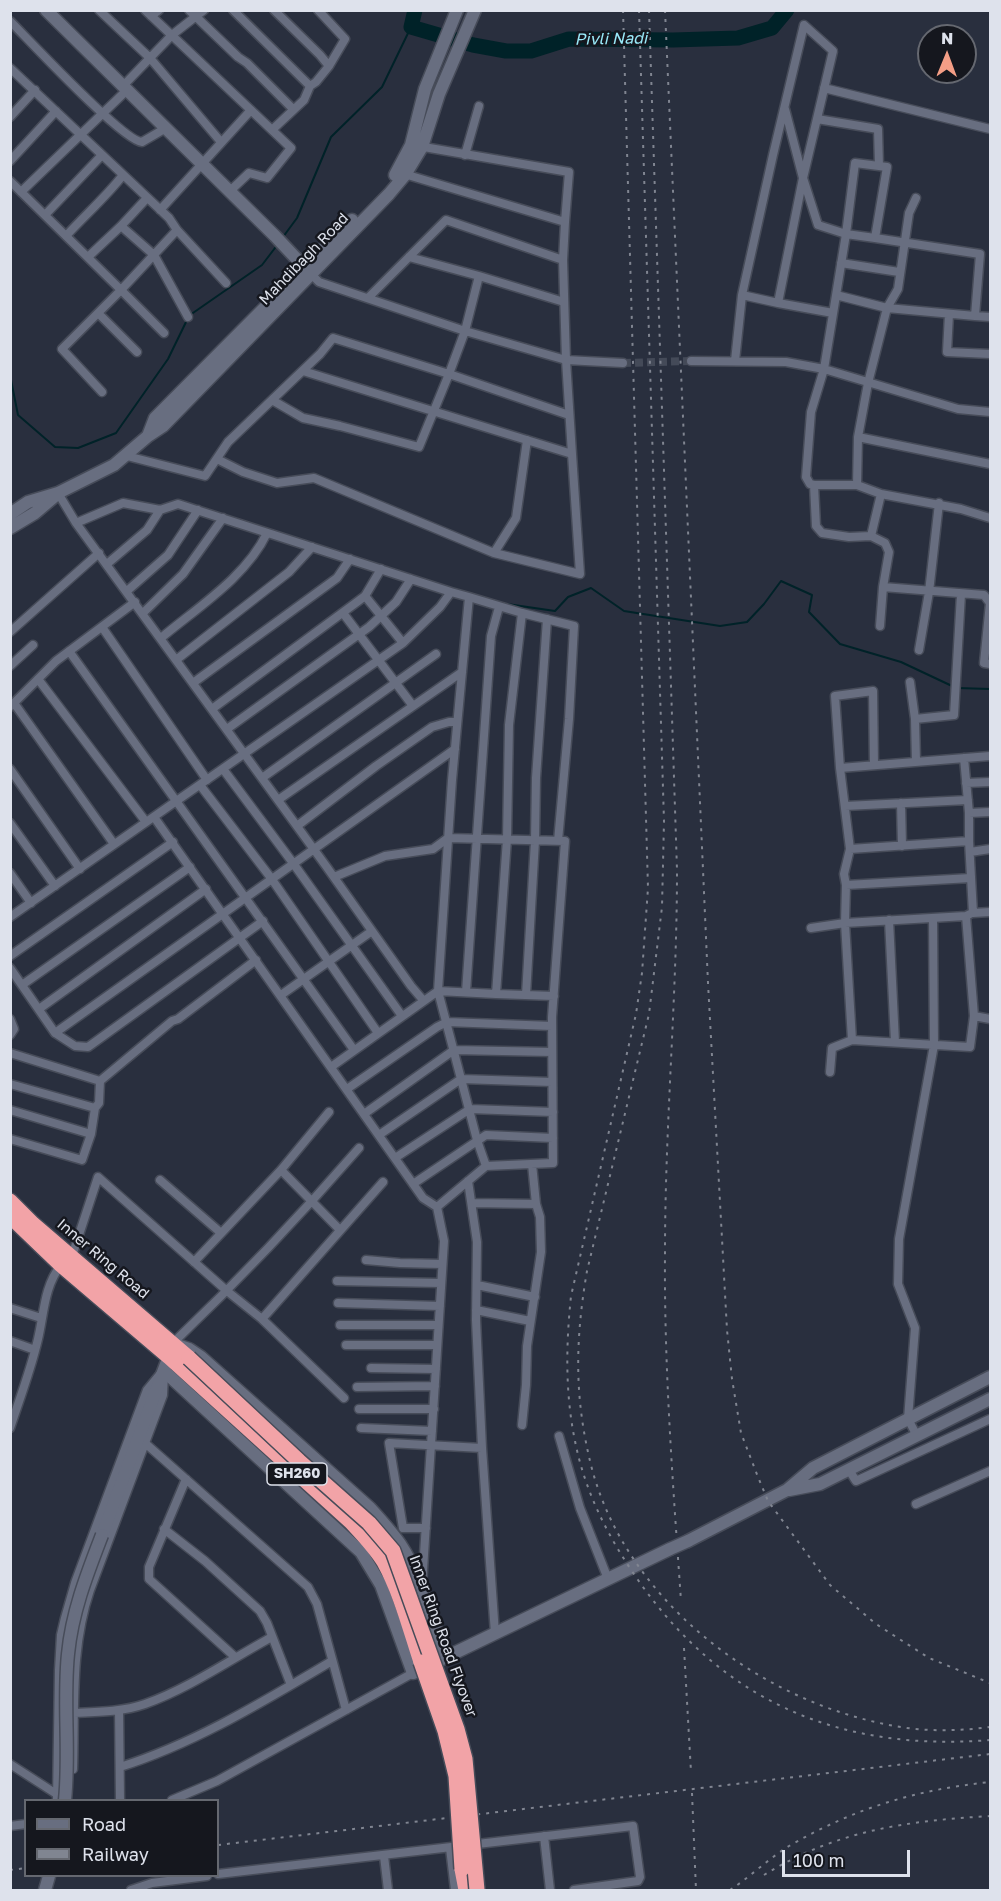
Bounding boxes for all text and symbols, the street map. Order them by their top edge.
north arrow [917,24,977,84]
text: N [941,28,954,48]
water label: Pivli Nadi [575,29,647,49]
street label: Mahdibagh Road [256,209,352,309]
street label: Inner Ring Road [53,1215,153,1303]
road number: SH260 [267,1463,327,1485]
street label: Inner Ring Road Flyover [405,1552,481,1720]
legend [24,1799,219,1877]
text: Road [82,1813,126,1835]
scale bar [785,1838,912,1876]
text: Railway [82,1843,149,1865]
text: 100 m [793,1849,844,1871]

